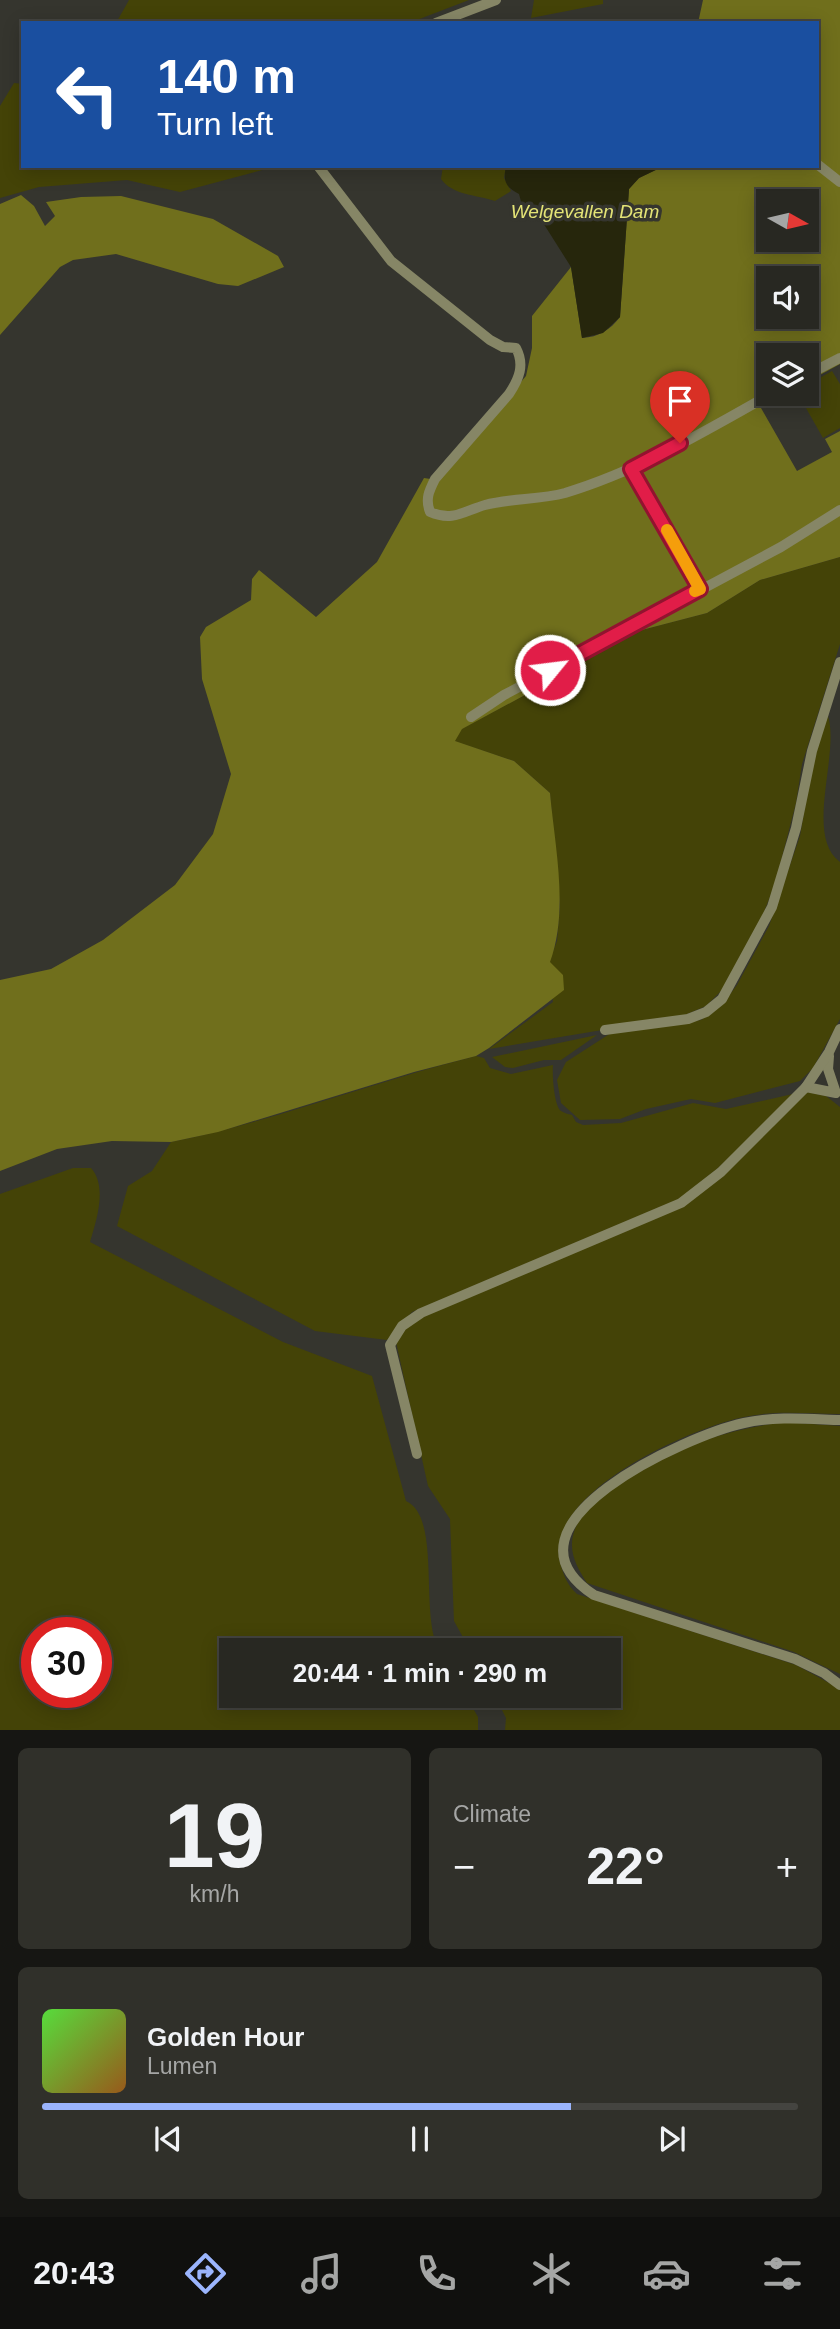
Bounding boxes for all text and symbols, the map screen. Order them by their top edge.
icon: left [42,49,133,140]
text: 140 m [157,49,296,103]
text: Turn left [157,106,273,142]
north arrow [756,189,819,252]
map controls [756,189,819,406]
water label: Welgevallen Dam [511,201,659,222]
button: sound [756,266,819,329]
button: layers [756,343,819,406]
pin [650,371,710,443]
icon: arrive [661,382,699,420]
position arrow [513,633,587,707]
speed limit sign: 30 [21,1617,112,1708]
text: 20:44 · 1 min · 290 m [293,1658,547,1688]
text: 19 [164,1785,265,1886]
text: Climate [453,1801,531,1827]
text: 22° [586,1837,665,1895]
text: − [453,1846,475,1888]
text: + [776,1846,798,1888]
text: km/h [190,1881,239,1907]
text: Golden Hour [147,2022,304,2052]
text: Lumen [147,2053,217,2079]
icon: previous [149,2120,187,2158]
icon: pause [401,2120,439,2158]
icon: next [653,2120,691,2158]
icon: directions [181,2249,230,2298]
icon: music [297,2249,346,2298]
icon: phone [412,2249,461,2298]
icon: climate [527,2249,576,2298]
icon: car [642,2249,691,2298]
icon: filters [758,2249,807,2298]
text: 20:43 [33,2255,115,2291]

